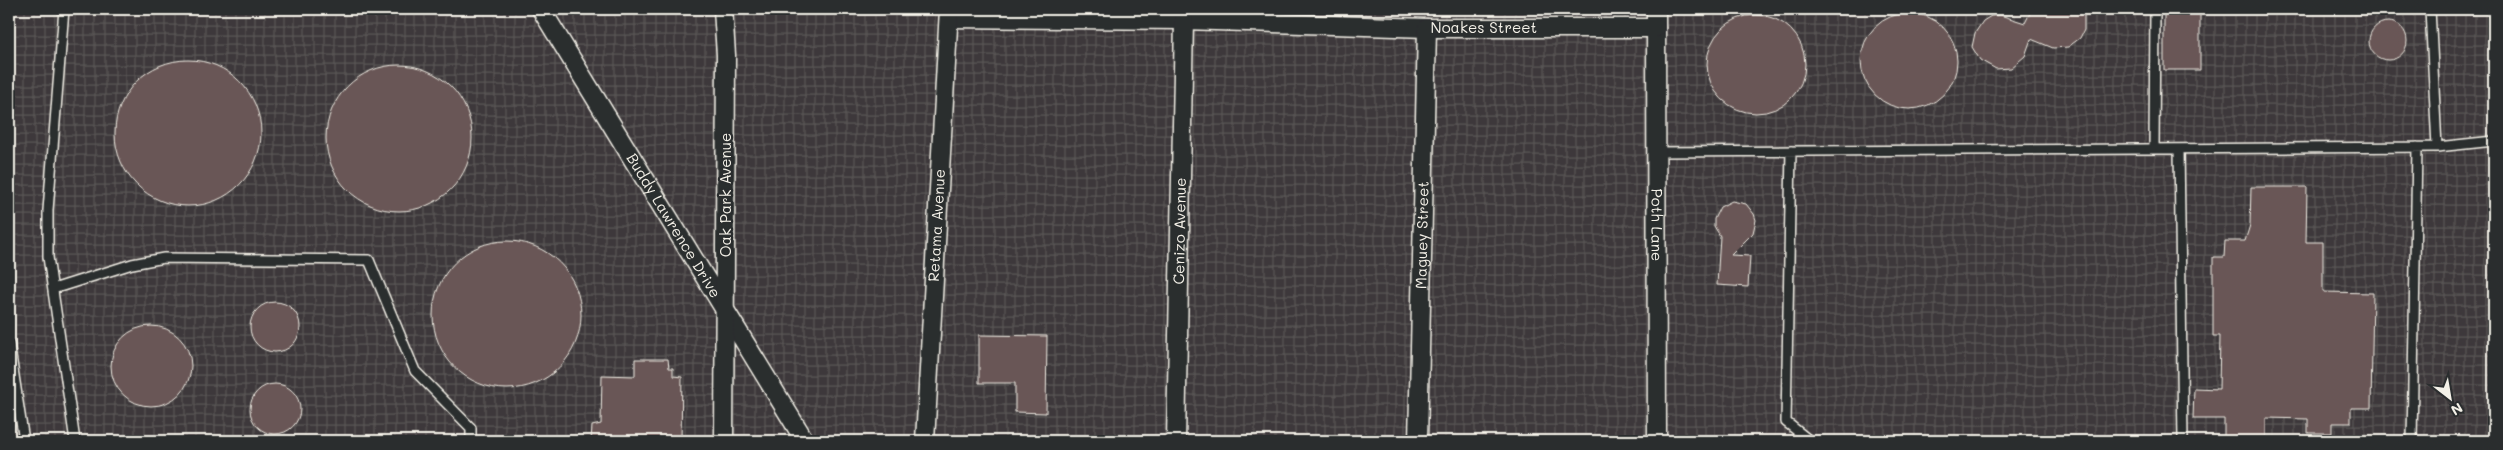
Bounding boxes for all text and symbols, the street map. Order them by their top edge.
street label: Noakes Street [1431,17,1537,37]
street label: Oak Park Avenue [715,133,735,257]
street label: Buddy Lawrence Drive [623,149,726,301]
street label: Retama Avenue [923,168,949,282]
street label: Cenizo Avenue [1168,177,1190,285]
street label: Maguey Street [1410,181,1433,289]
street label: Poth Lane [1647,189,1668,261]
north arrow [2426,372,2476,422]
text: N [2447,399,2466,420]

